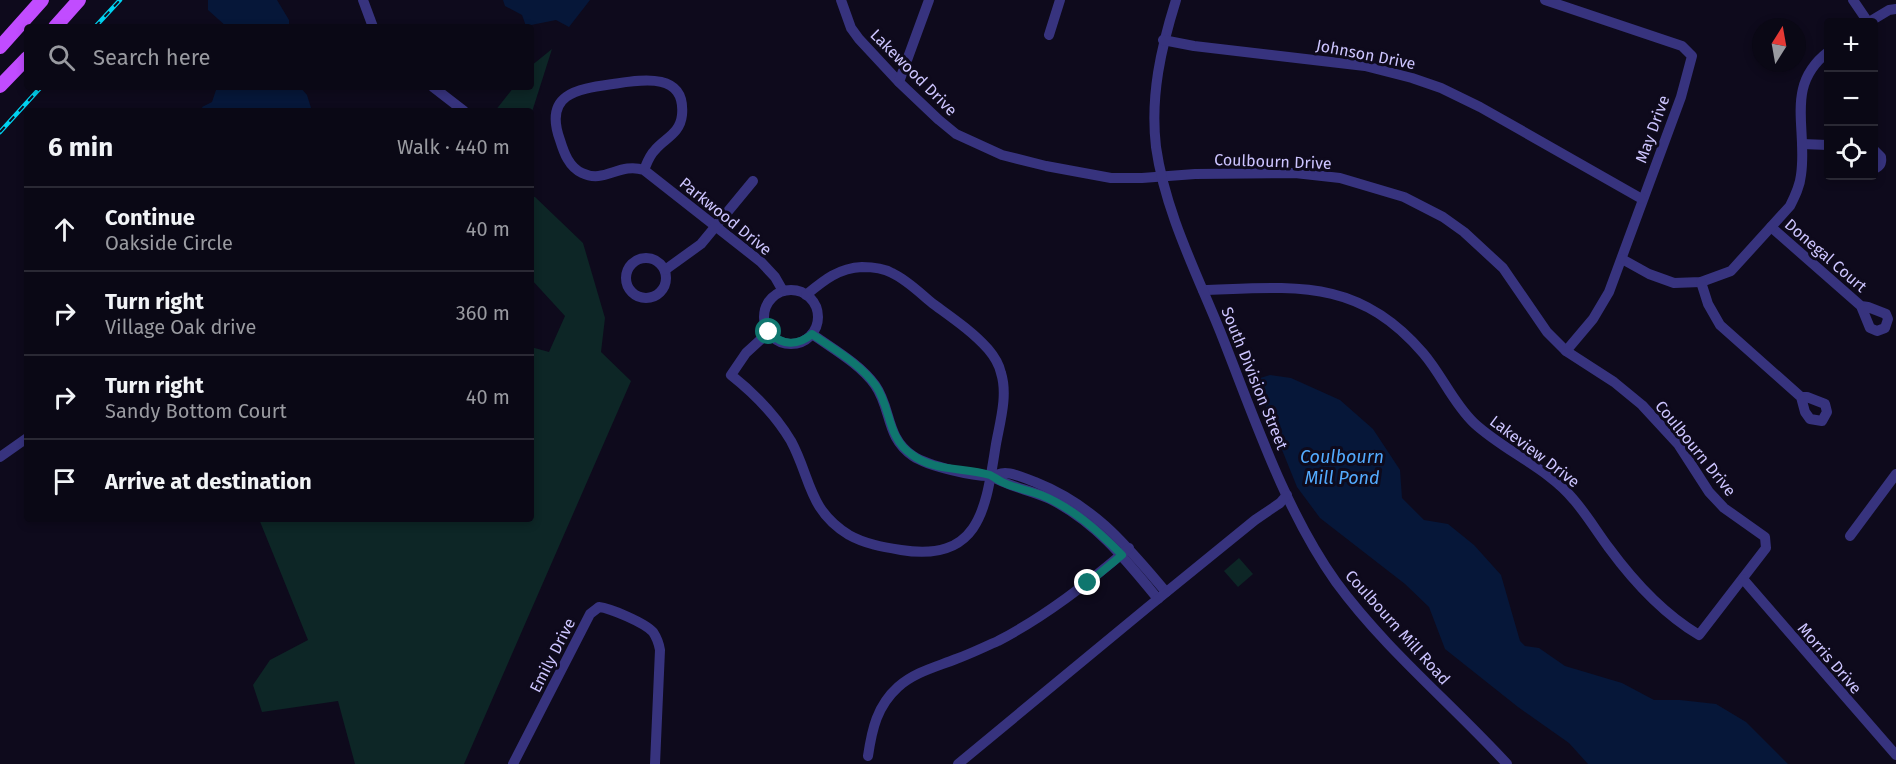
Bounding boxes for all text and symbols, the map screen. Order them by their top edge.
north arrow [1752,18,1806,72]
map controls [1824,18,1878,180]
button: + [1824,18,1878,72]
search box [24,24,534,90]
street label: Lakewood Drive [866,25,961,120]
street label: Johnson Drive [1315,36,1417,73]
icon: search [45,41,78,74]
text: Search here [93,44,211,71]
button: − [1824,72,1878,126]
street label: May Drive [1631,93,1673,166]
button: locate [1824,126,1878,180]
text: 6 min [48,132,113,163]
text: Walk · 440 m [397,135,510,159]
street label: Coulbourn Drive [1214,150,1332,173]
street label: Parkwood Drive [676,173,776,259]
text: Continue [105,204,195,231]
icon: ahead [48,213,81,246]
street label: Donegal Court [1781,215,1871,296]
text: 40 m [466,217,510,241]
text: Oakside Circle [105,231,233,255]
text: Turn right [105,288,204,315]
icon: right [48,297,81,330]
text: 360 m [456,301,510,325]
street label: South Division Street [1217,304,1292,453]
text: Village Oak drive [105,315,256,339]
route start [755,318,781,344]
text: Turn right [105,372,204,399]
icon: right [48,381,81,414]
text: 40 m [466,385,510,409]
street label: Coulbourn Drive [1651,397,1740,500]
text: Sandy Bottom Court [105,399,287,423]
street label: Lakeview Drive [1486,411,1583,491]
water label: Coulbourn Mill Pond [1300,446,1384,489]
icon: arrive [48,465,81,498]
text: Arrive at destination [105,468,312,495]
street label: Coulbourn Mill Road [1341,566,1454,688]
route end [1074,569,1100,595]
street label: Emily Drive [526,615,579,696]
street label: Morris Drive [1794,619,1866,698]

